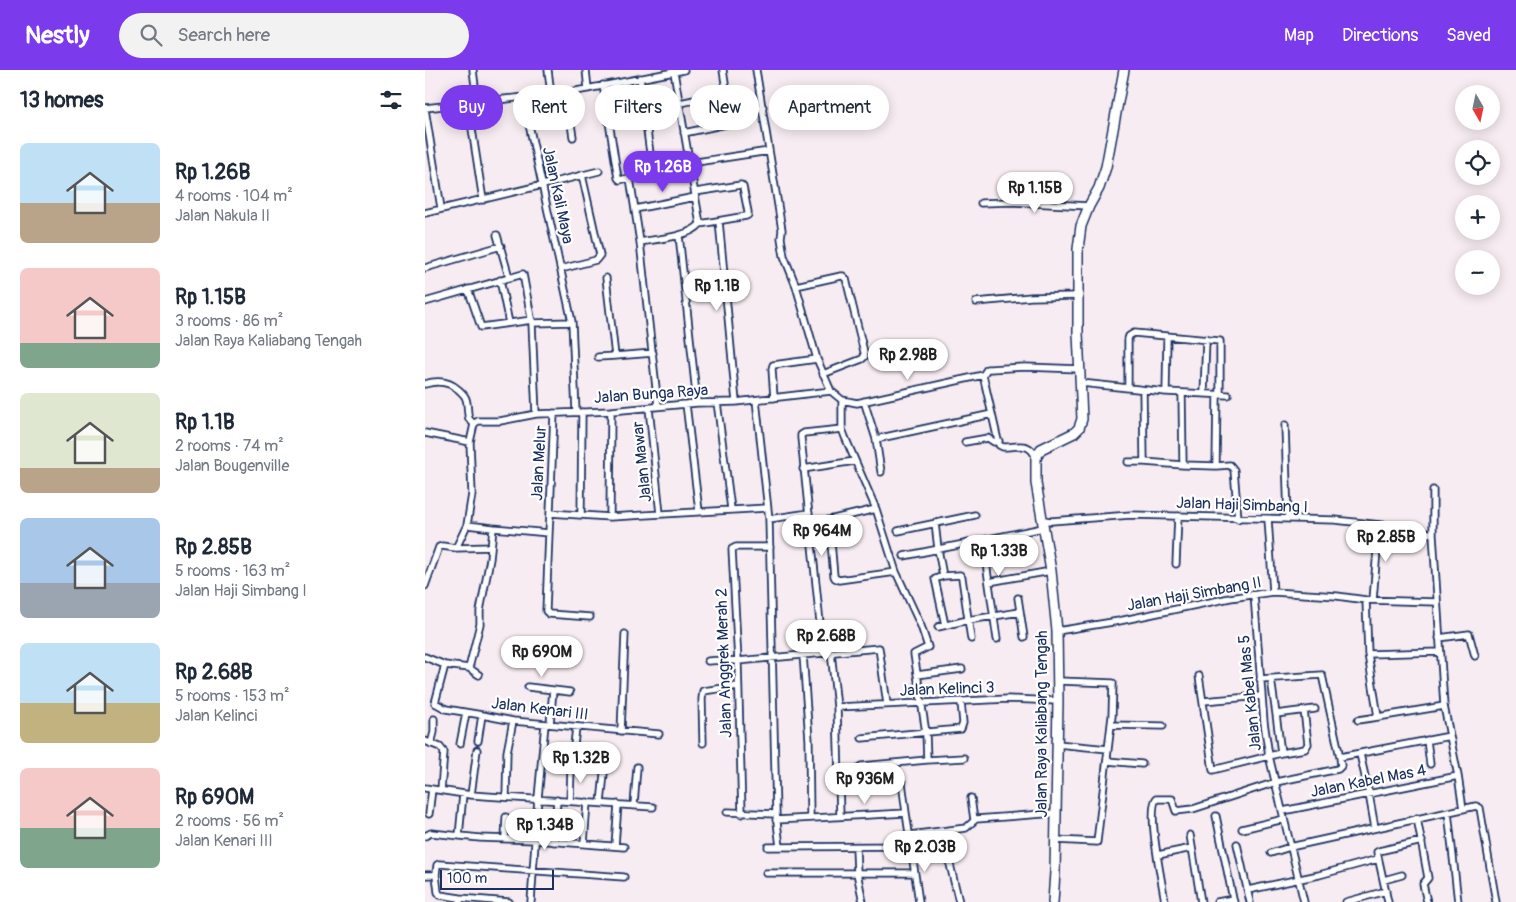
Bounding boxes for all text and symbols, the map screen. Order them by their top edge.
search box [119,13,469,58]
text: Nestly [25,21,89,50]
icon: search [137,21,165,49]
text: Search here [177,23,270,47]
text: Map [1284,24,1314,47]
text: Directions [1342,24,1418,47]
text: Saved [1446,24,1491,47]
chip: Buy [440,85,503,130]
chip: Rent [513,85,585,130]
chip: Filters [595,85,680,130]
chip: New [690,85,759,130]
chip: Apartment [769,85,889,130]
north arrow [1455,85,1500,130]
map controls [1455,85,1500,295]
icon: filters [377,86,405,114]
text: 13 homes [20,87,103,114]
button: locate [1455,140,1500,185]
street label: Jalan Kali Maya [538,145,578,246]
pin: Rp 1.26B [611,150,715,193]
text: Rp 1.26B [634,157,692,177]
text: Rp 1.26B [175,159,250,186]
icon: home [60,163,120,223]
pin: Rp 1.15B [983,172,1087,214]
text: Rp 1.15B [1008,178,1062,198]
text: 4 rooms · 104 m² [175,186,293,206]
button: + [1455,195,1500,240]
text: Jalan Nakula II [175,206,270,226]
button: − [1455,250,1500,295]
pin: Rp 1.1B [671,270,763,312]
text: Rp 1.1B [694,276,740,296]
text: Rp 1.15B [175,284,246,311]
icon: home [60,288,120,348]
text: 3 rooms · 86 m² [175,311,283,331]
text: Jalan Raya Kaliabang Tengah [175,331,362,351]
pin: Rp 2.98B [856,338,960,381]
text: Rp 2.98B [879,345,937,365]
street label: Jalan Bunga Raya [593,380,709,408]
text: Rp 1.1B [175,409,235,436]
icon: home [60,413,120,473]
street label: Jalan Mawar [628,420,656,503]
street label: Jalan Melur [527,425,551,501]
text: 2 rooms · 74 m² [175,436,284,456]
text: Jalan Bougenville [175,456,289,476]
street label: Jalan Haji Simbang I [1176,493,1308,517]
pin: Rp 964M [776,514,868,557]
pin: Rp 2.85B [1334,520,1438,563]
text: Rp 964M [793,521,851,541]
text: Rp 2.85B [1357,527,1415,547]
text: Rp 2.85B [175,534,252,561]
pin: Rp 1.33B [947,534,1051,577]
icon: home [60,538,120,598]
text: Rp 1.33B [971,541,1027,561]
text: 5 rooms · 163 m² [175,561,290,581]
street label: Jalan Haji Simbang II [1125,572,1263,616]
text: Jalan Haji Simbang I [175,581,307,601]
street label: Jalan Anggrek Merah 2 [711,588,737,738]
pin: Rp 2.68B [774,620,878,662]
text: Rp 2.68B [796,626,856,646]
street label: Jalan Raya Kaliabang Tengah [1032,631,1052,817]
street label: Jalan Kabel Mas 5 [1234,634,1266,752]
pin: Rp 690M [496,636,588,678]
text: Rp 690M [512,642,572,662]
text: Rp 2.68B [175,659,253,686]
icon: home [60,663,120,723]
street label: Jalan Kelinci 3 [899,677,995,701]
text: 5 rooms · 153 m² [175,686,290,706]
street label: Jalan Kenari III [490,693,590,725]
text: Jalan Kelinci [175,706,257,726]
pin: Rp 1.32B [529,742,633,784]
text: Rp 1.32B [553,748,609,768]
street label: Jalan Kabel Mas 4 [1309,760,1428,802]
pin: Rp 936M [819,762,911,805]
text: Rp 936M [836,769,894,789]
text: Rp 690M [175,784,254,811]
icon: home [60,788,120,848]
pin: Rp 1.34B [493,808,597,851]
text: 2 rooms · 56 m² [175,811,284,831]
text: Rp 1.34B [516,815,574,835]
pin: Rp 2.03B [873,830,977,873]
text: Jalan Kenari III [175,831,273,851]
text: Rp 2.03B [894,837,956,857]
scale bar [440,867,554,890]
text: 100 m [447,870,487,887]

